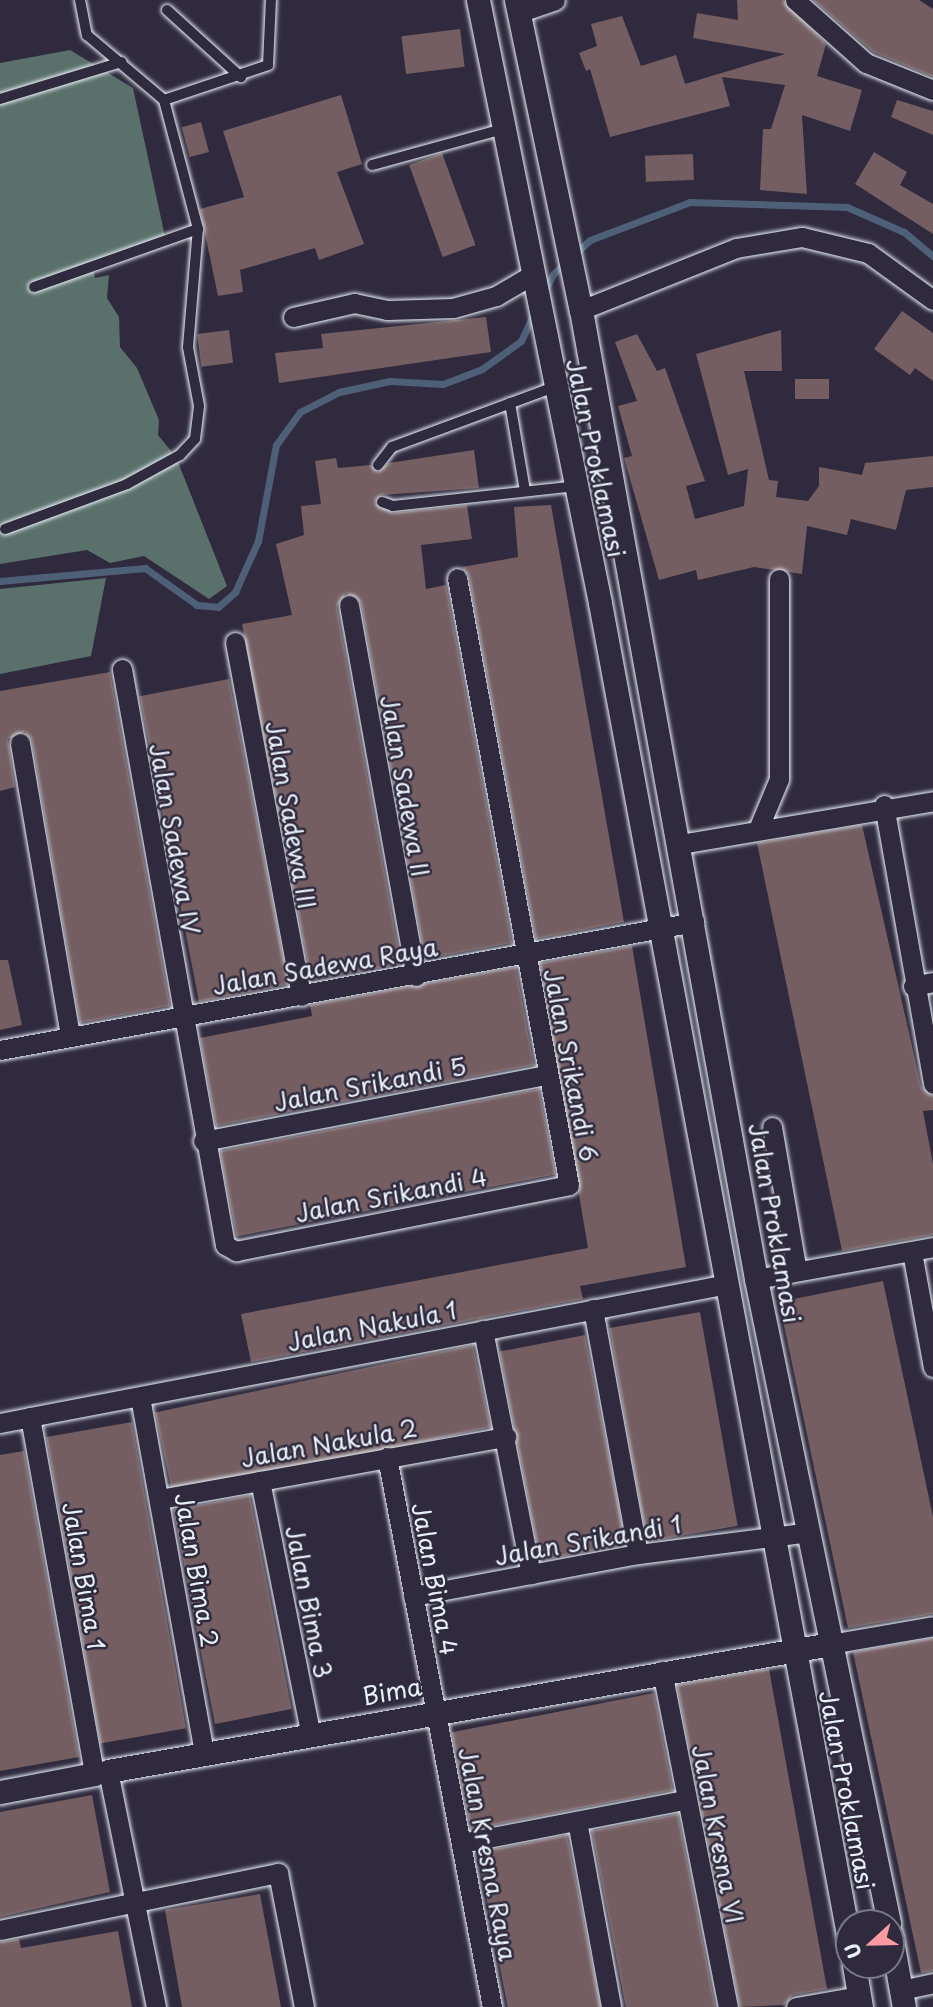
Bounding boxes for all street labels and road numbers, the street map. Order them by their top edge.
street label: Jalan Proklamasi [561,357,631,559]
street label: Jalan Sadewa II [375,693,435,879]
street label: Jalan Sadewa III [260,719,322,911]
street label: Jalan Sadewa IV [144,742,206,936]
street label: Jalan Sadewa Raya [210,932,440,1000]
street label: Jalan Srikandi 6 [538,967,604,1163]
street label: Jalan Srikandi 5 [273,1051,467,1117]
street label: Jalan Proklamasi [743,1121,807,1325]
street label: Jalan Srikandi 4 [293,1162,489,1228]
street label: Jalan Nakula 1 [284,1295,460,1357]
street label: Jalan Nakula 2 [238,1413,420,1473]
street label: Jalan Bima 2 [169,1490,225,1650]
street label: Jalan Bima 1 [57,1499,111,1653]
street label: Jalan Bima 4 [406,1500,464,1658]
street label: Jalan Srikandi 1 [493,1509,683,1571]
street label: Jalan Bima 3 [280,1523,338,1681]
street label: Bima [360,1672,424,1710]
street label: Jalan Proklamasi [814,1688,880,1892]
street label: Jalan Kresna VI [686,1741,750,1927]
street label: Jalan Kresna Raya [453,1744,523,1964]

